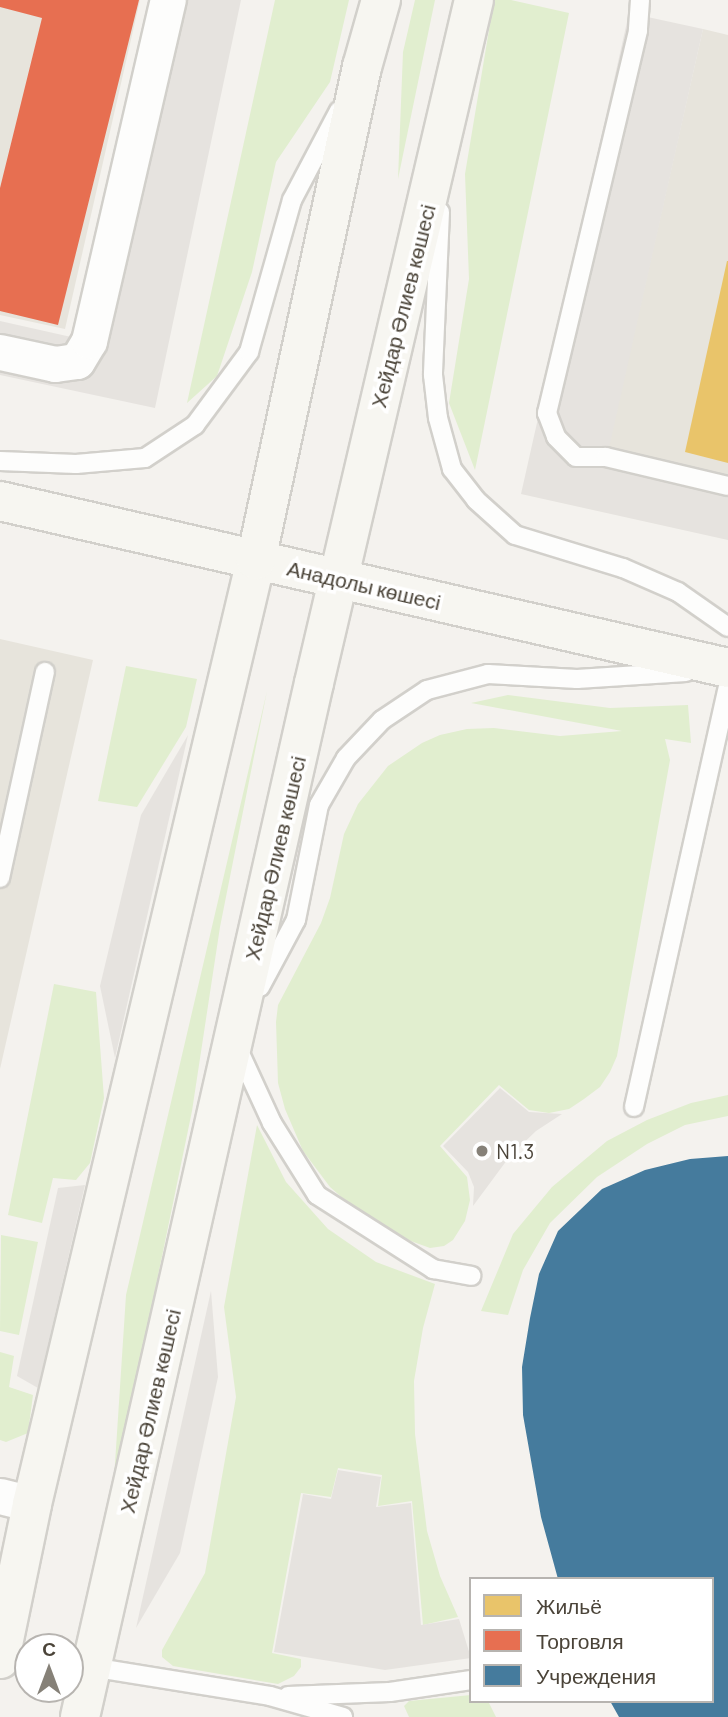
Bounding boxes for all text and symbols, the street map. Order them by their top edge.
street label: Хейдар Әлиев көшесі [366,202,440,410]
street label: Анадолы көшесі [285,555,443,615]
street label: Хейдар Әлиев көшесі [239,754,311,962]
place label: N1.3 [496,1138,534,1164]
marker: N1.3 [474,1143,490,1159]
street label: Хейдар Әлиев көшесі [114,1307,186,1515]
legend [469,1577,714,1703]
text: Жильё [536,1593,602,1618]
text: Торговля [536,1628,624,1653]
north arrow [14,1633,84,1703]
text: С [42,1637,56,1660]
text: Учреждения [536,1663,656,1688]

